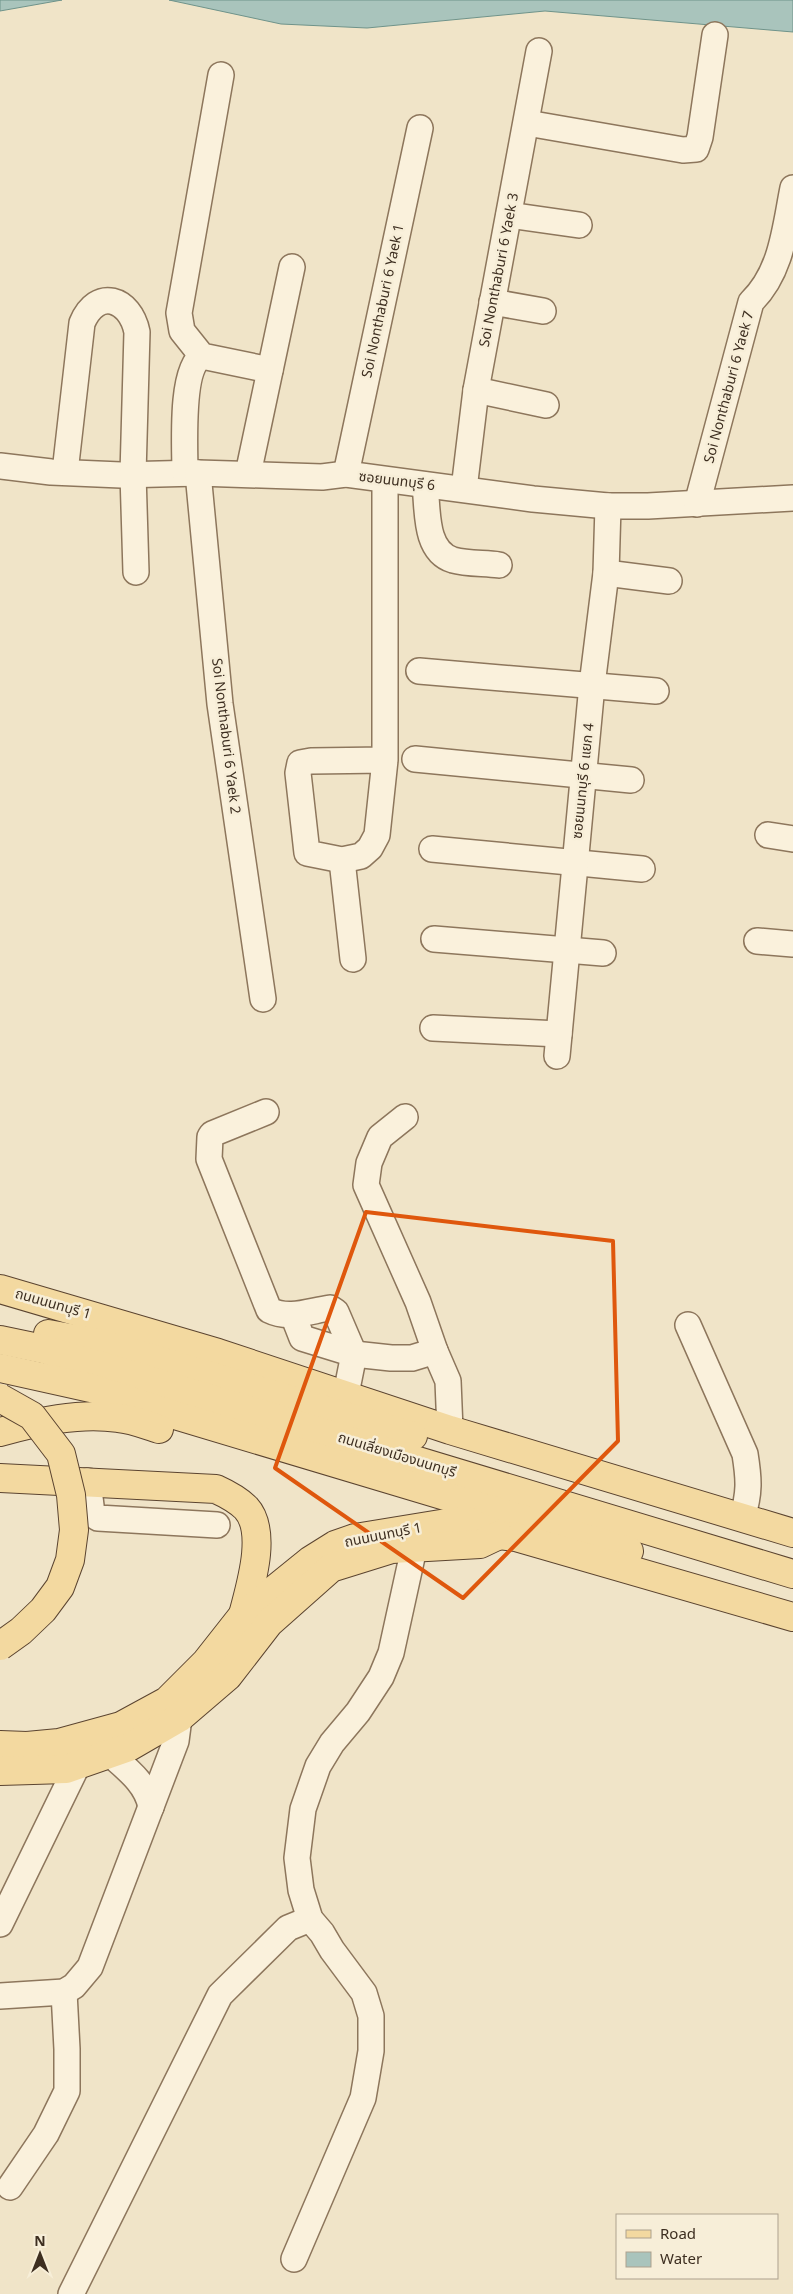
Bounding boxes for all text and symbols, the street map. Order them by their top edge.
street label: Soi Nonthaburi 6 Yaek 3 [474,191,524,349]
street label: Soi Nonthaburi 6 Yaek 1 [356,222,410,380]
street label: Soi Nonthaburi 6 Yaek 7 [699,309,759,465]
street label: ซอยนนทบุรี 6 [358,466,436,496]
street label: Soi Nonthaburi 6 Yaek 2 [206,657,246,815]
street label: ซอยนนทบุรี 6 แยก 4 [566,722,600,840]
street label: ถนนนนทบุรี 1 [13,1283,93,1325]
street label: ถนนเลี่ยงเมืองนนทบุรี [335,1427,459,1483]
street label: ถนนนนทบุรี 1 [343,1517,423,1553]
legend [616,2214,778,2279]
text: Road [660,2223,696,2246]
north arrow [15,2229,65,2279]
text: N [34,2231,46,2252]
text: Water [660,2248,702,2271]

